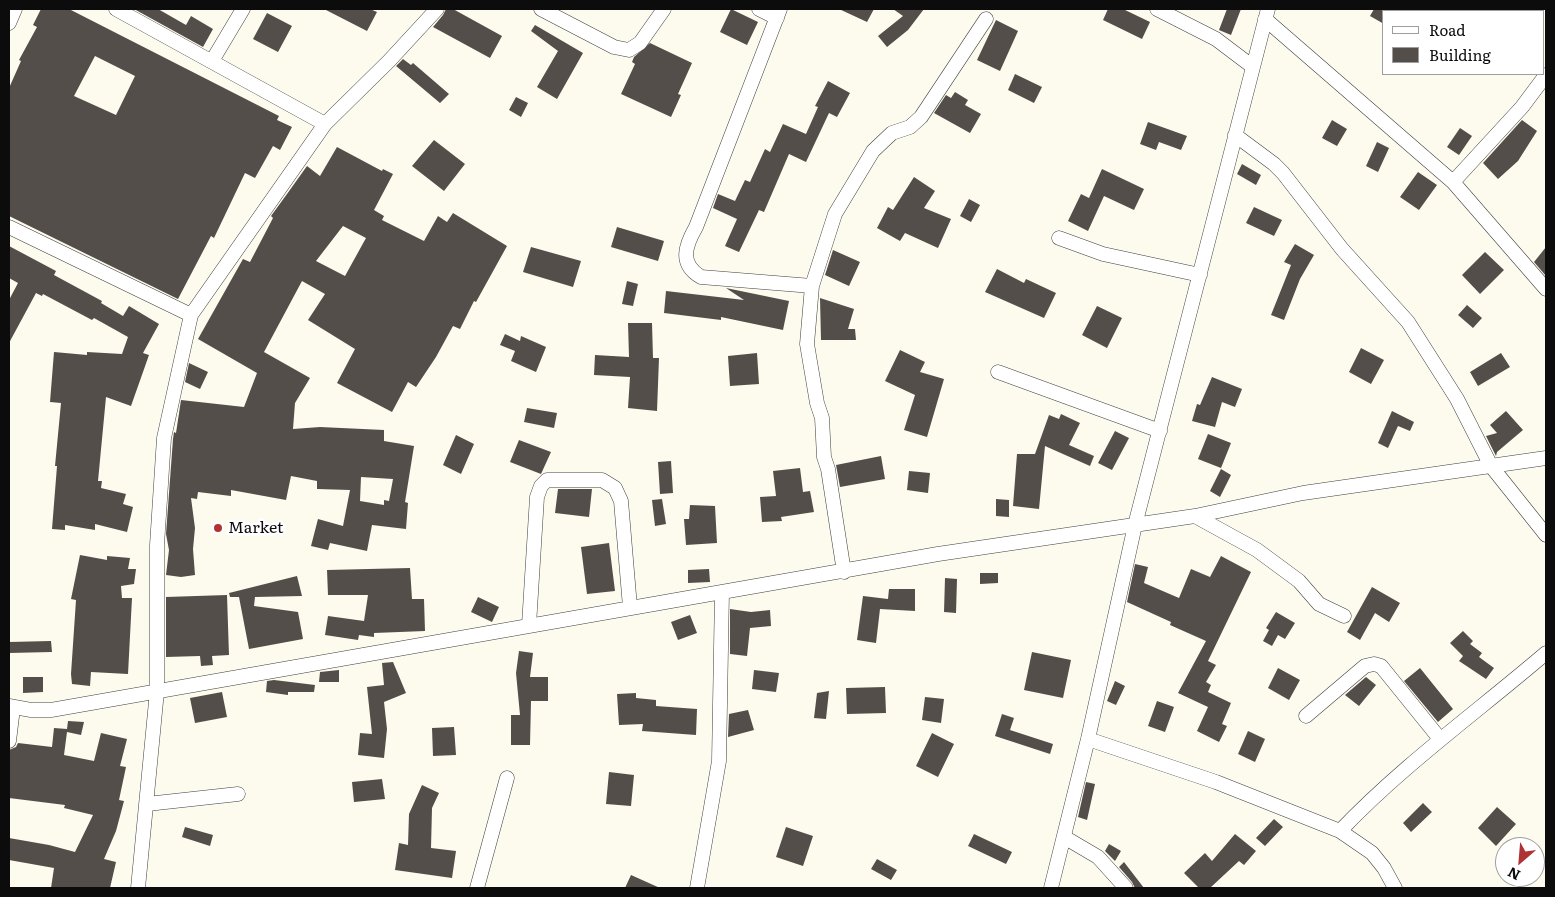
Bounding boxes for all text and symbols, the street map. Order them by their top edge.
legend [1382,10,1545,75]
text: Road [1429,18,1465,41]
text: Building [1429,43,1491,66]
place label: Market [228,518,284,538]
marker: Market [212,522,224,534]
north arrow [1495,837,1545,887]
text: N [1504,863,1523,886]

